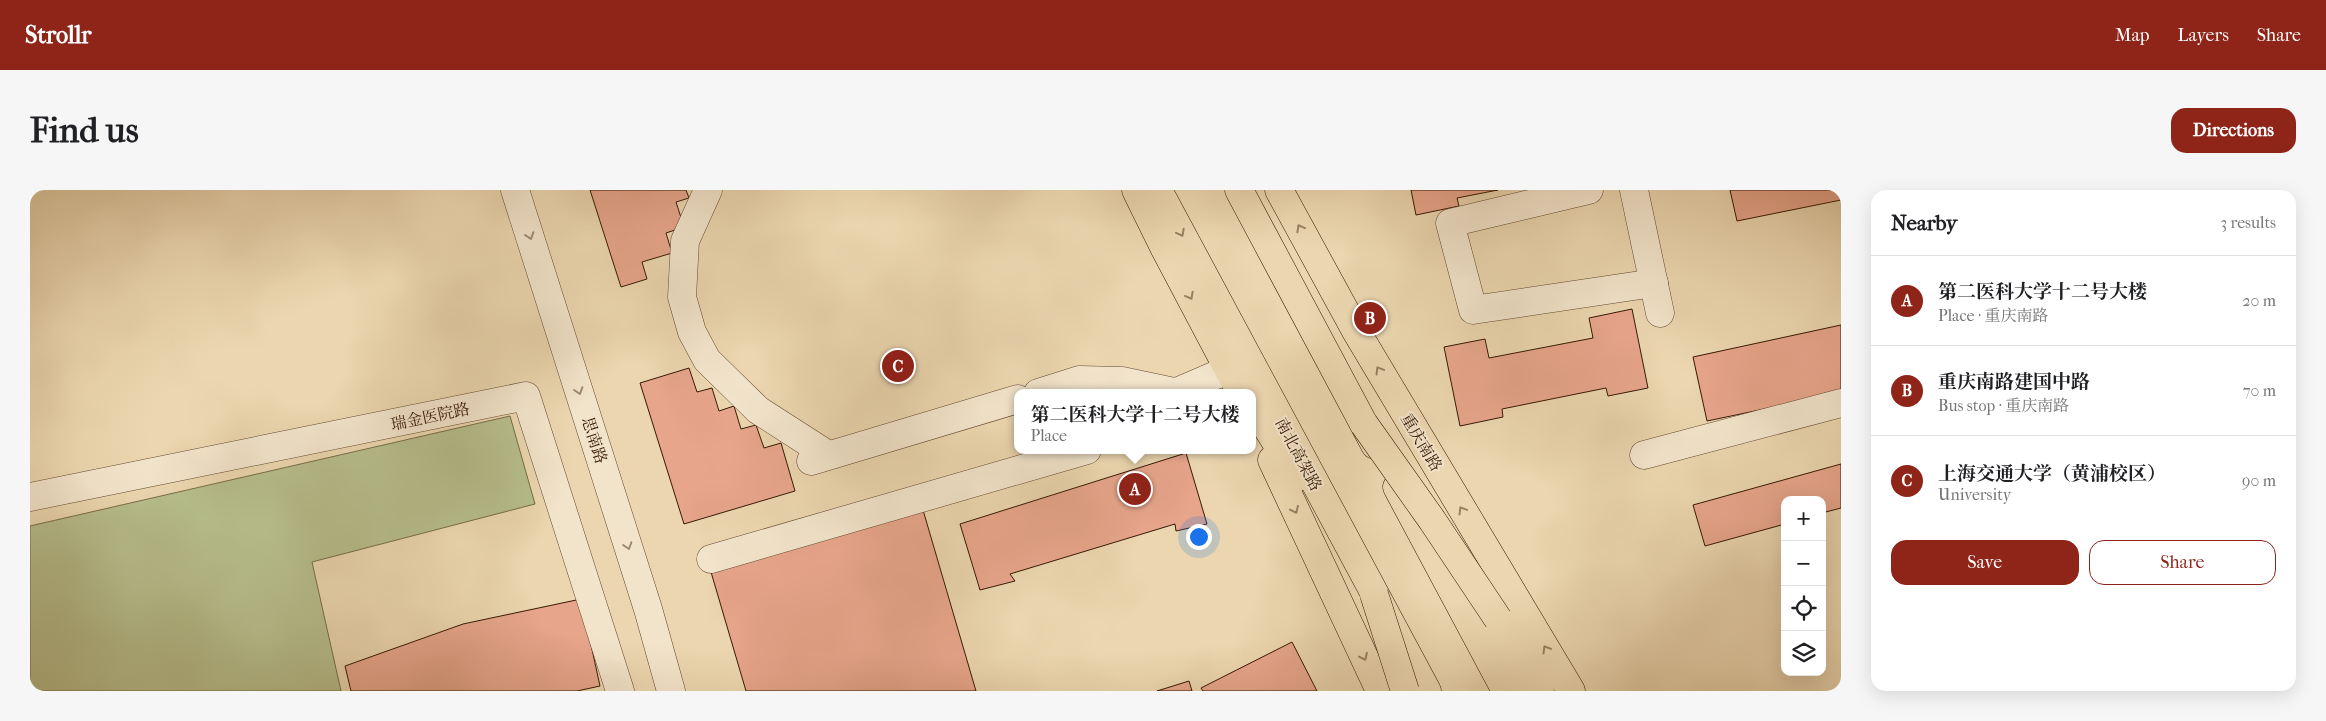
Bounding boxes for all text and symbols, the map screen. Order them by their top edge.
text: Strollr [25,21,92,49]
text: Map [2115,25,2149,46]
text: Layers [2177,25,2229,46]
text: Share [2257,25,2301,46]
button: Directions [2171,108,2296,153]
text: Find us [30,110,139,151]
text: Nearby [1891,211,1957,235]
text: 3 results [2220,213,2276,232]
one-way arrow [1296,225,1306,234]
one-way arrow [1175,228,1185,237]
one-way arrow [524,232,534,240]
text: 第二医科大学十二号大楼 [1938,281,2147,303]
one-way arrow [1184,291,1194,300]
text: A [1902,291,1912,310]
text: 20 m [2242,291,2276,310]
pin: B [1354,299,1386,337]
text: Place · 重庆南路 [1938,306,2049,325]
pin: C [882,347,914,385]
one-way arrow [1375,367,1385,376]
text: 重庆南路建国中路 [1938,371,2090,393]
text: B [1902,381,1912,400]
text: 70 m [2243,381,2276,400]
one-way arrow [573,387,583,395]
popup [1014,389,1256,454]
text: Bus stop · 重庆南路 [1938,396,2069,415]
street label: 瑞金医院路 [389,399,471,434]
text: 第二医科大学十二号大楼 [1030,404,1240,426]
street label: 重庆南路 [1397,410,1446,475]
street label: 思南路 [578,414,611,466]
street label: 南北高架路 [1271,414,1326,494]
text: Place [1030,426,1067,445]
text: 上海交通大学（黄浦校区） [1938,463,2166,485]
pin: A [1119,470,1151,508]
text: C [1902,471,1912,490]
text: 90 m [2242,471,2276,490]
text: University [1938,485,2011,504]
map controls [1781,496,1826,676]
button: + [1781,496,1826,541]
one-way arrow [1289,505,1300,514]
one-way arrow [1459,506,1469,515]
your location [1186,524,1212,550]
button: Save [1891,540,2079,585]
button: Share [2089,540,2276,585]
button: − [1781,541,1826,586]
one-way arrow [622,542,632,550]
button: locate [1781,586,1826,631]
button: layers [1781,631,1826,676]
one-way arrow [1542,646,1552,655]
one-way arrow [1358,652,1368,661]

